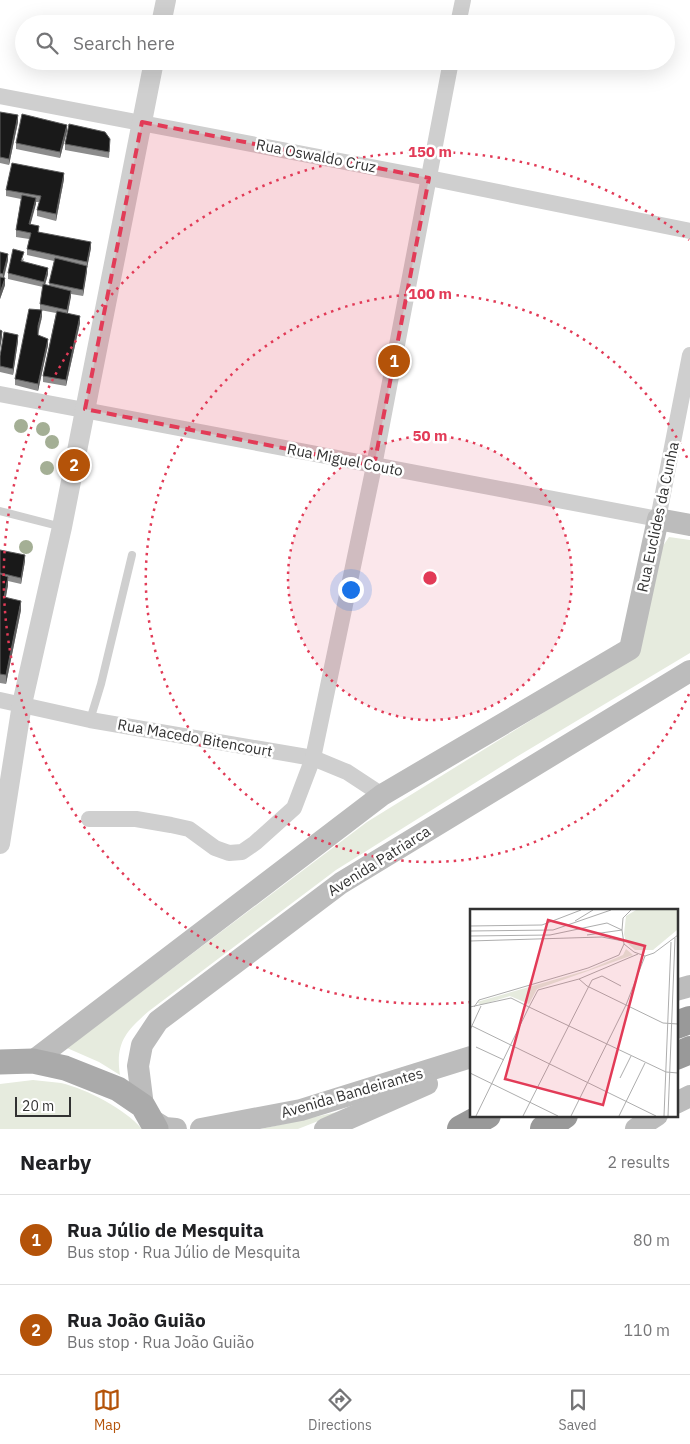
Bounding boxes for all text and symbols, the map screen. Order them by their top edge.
search box [15,15,675,70]
icon: search [33,29,61,57]
text: Search here [73,31,175,55]
street label: Rua Oswaldo Cruz [254,135,378,176]
text: 150 m [408,142,452,161]
text: 100 m [408,284,452,303]
pin: 1 [378,342,410,380]
text: 50 m [413,426,447,445]
street label: Rua Miguel Couto [286,439,405,480]
street label: Rua Euclides da Cunha [632,440,683,594]
pin: 2 [58,446,90,484]
centre of rings [421,569,439,587]
your location [338,577,364,603]
street label: Rua Macedo Bitencourt [116,715,274,760]
street label: Avenida Patriarca [324,821,434,900]
inset map [470,909,678,1116]
street label: Avenida Bandeirantes [279,1063,425,1122]
scale bar [15,1094,71,1117]
text: 20 m [22,1097,54,1115]
text: Nearby [20,1148,91,1176]
text: 2 results [607,1152,670,1172]
text: Rua Júlio de Mesquita [67,1218,264,1242]
text: 1 [31,1230,41,1250]
text: 80 m [633,1230,670,1250]
text: Bus stop · Rua Júlio de Mesquita [67,1242,300,1262]
text: Rua João Guião [67,1308,206,1332]
text: 2 [31,1320,41,1340]
text: 110 m [623,1320,670,1340]
text: Bus stop · Rua João Guião [67,1332,254,1352]
tab: Map [93,1386,121,1434]
tab: Directions [308,1386,372,1434]
tab: Saved [559,1386,597,1434]

